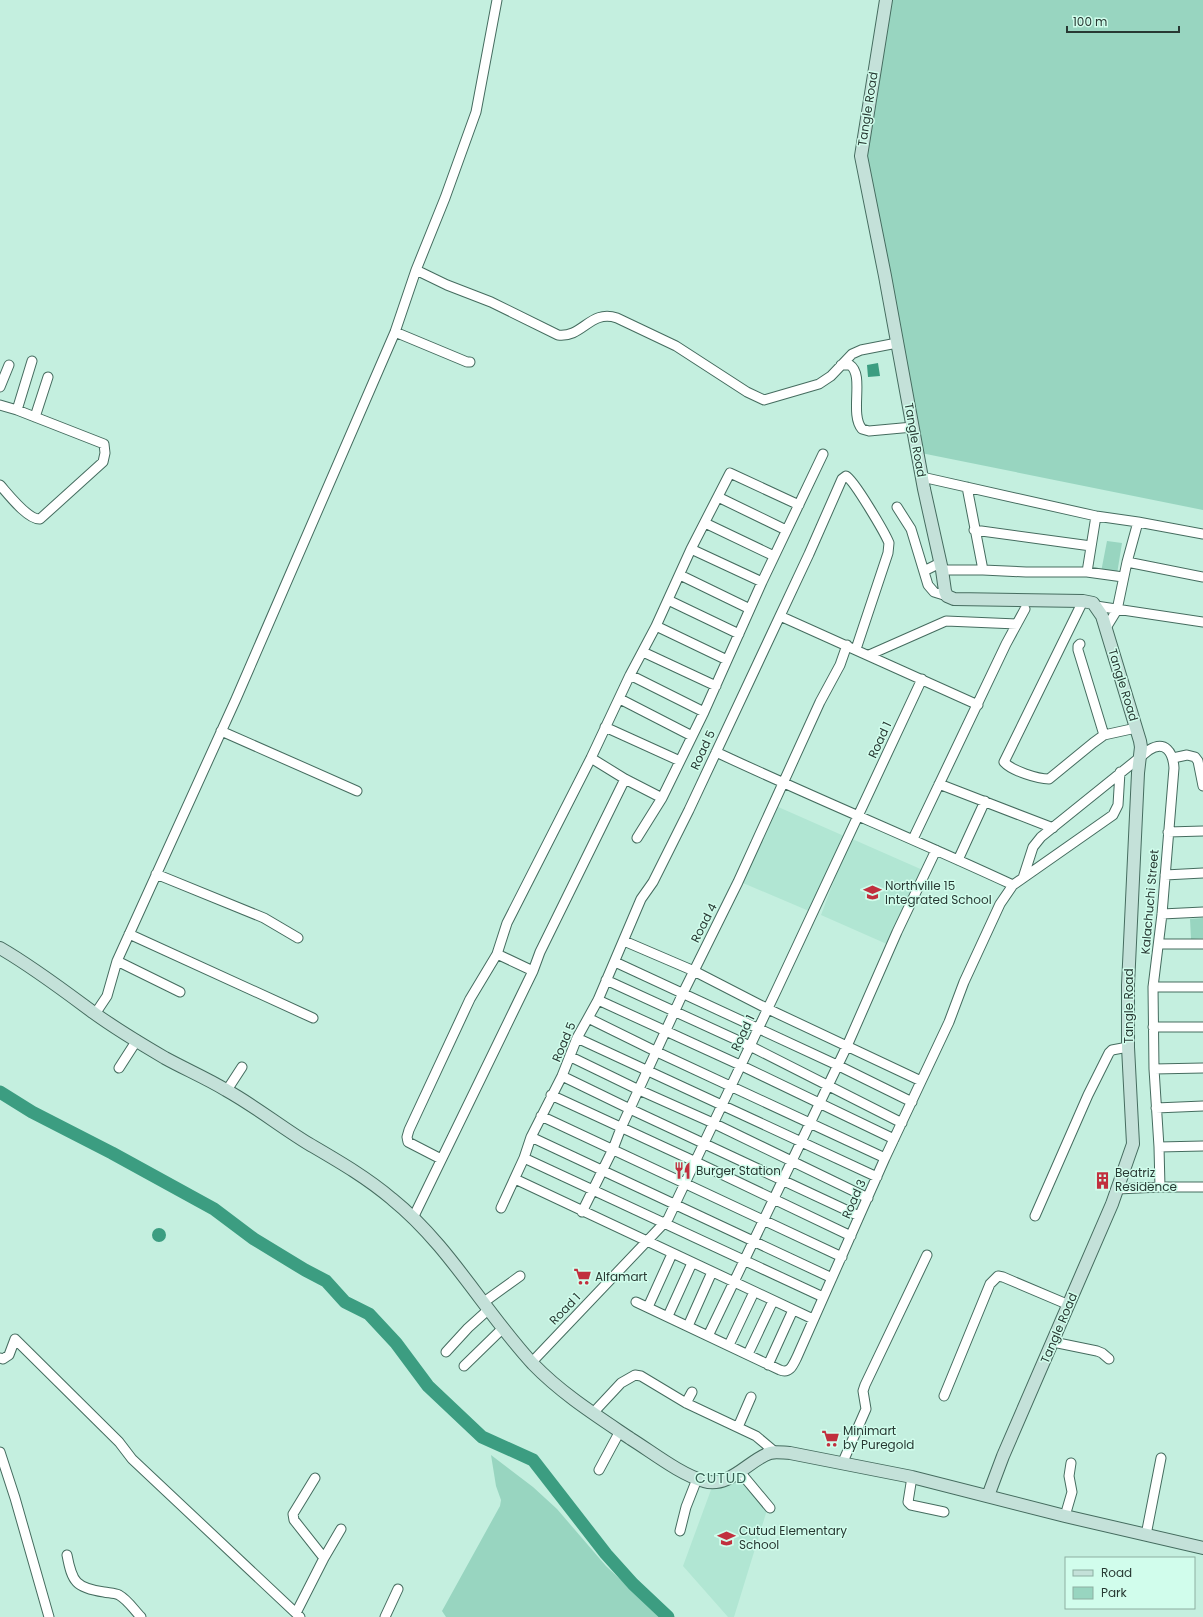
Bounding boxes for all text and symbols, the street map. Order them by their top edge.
scale bar [1067,8,1179,34]
text: 100 m [1073,13,1107,30]
street label: Tangle Road [853,70,882,147]
street label: Tangle Road [901,401,930,478]
street label: Tangle Road [1104,646,1143,723]
street label: Road 1 [864,719,895,761]
street label: Road 5 [686,727,719,772]
street label: Kalachuchi Street [1136,849,1163,955]
place label: Northville 15 Integrated School [885,877,992,908]
school or university icon: Northville 15 Integrated School [862,883,882,903]
street label: Road 4 [686,900,721,945]
street label: Tangle Road [1120,968,1137,1044]
street label: Road 1 [727,1012,759,1054]
street label: Road 5 [548,1019,580,1064]
restaurant icon: Burger Station [673,1161,693,1181]
place label: Burger Station [696,1162,781,1179]
place label: Beatriz Residence [1115,1164,1177,1195]
building icon: Beatriz Residence [1092,1170,1112,1190]
street label: Road 3 [837,1176,870,1221]
supermarket icon: Alfamart [572,1267,592,1287]
place label: Alfamart [595,1268,647,1285]
street label: Road 1 [545,1289,584,1328]
street label: Tangle Road [1036,1290,1081,1366]
place label: Minimart by Puregold [843,1422,914,1453]
supermarket icon: Minimart by Puregold [820,1428,840,1448]
district label: CUTUD [695,1468,747,1488]
place label: Cutud Elementary School [739,1522,847,1553]
school or university icon: Cutud Elementary School [716,1528,736,1548]
legend [1065,1557,1195,1609]
text: Road [1101,1564,1132,1581]
text: Park [1101,1584,1128,1601]

